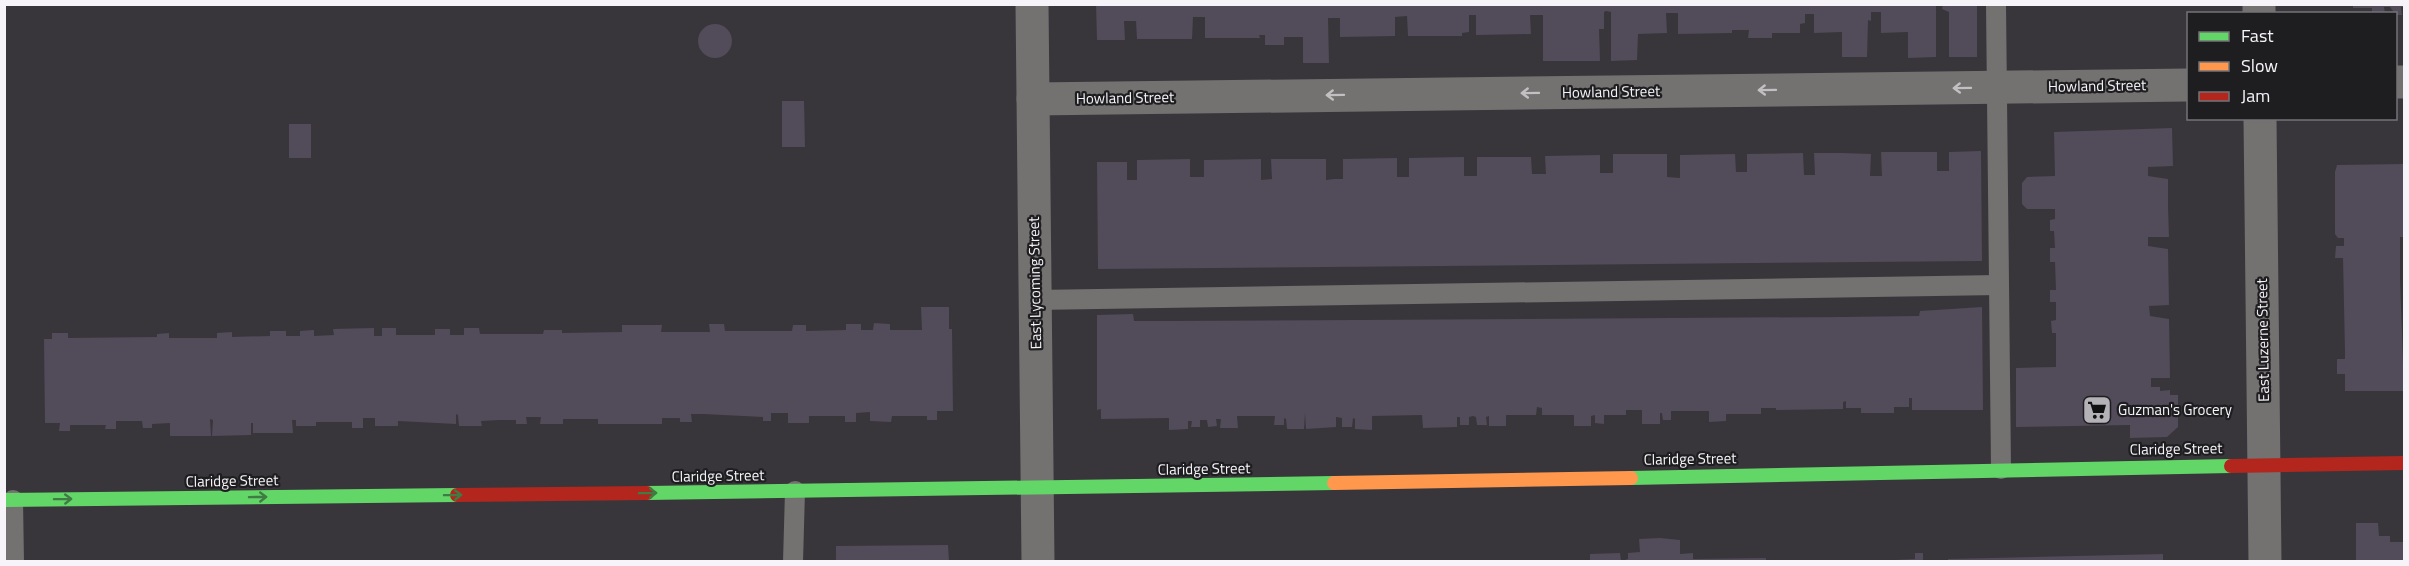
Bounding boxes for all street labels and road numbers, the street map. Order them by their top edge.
street label: Howland Street [2048,73,2147,98]
street label: Howland Street [1562,79,1661,104]
street label: Howland Street [1076,85,1175,110]
street label: East Lycoming Street [1022,216,1047,350]
street label: East Luzerne Street [2250,277,2275,402]
street label: Claridge Street [2129,436,2223,461]
street label: Claridge Street [1643,446,1737,471]
street label: Claridge Street [1157,456,1251,481]
street label: Claridge Street [671,463,765,488]
street label: Claridge Street [185,468,279,493]

